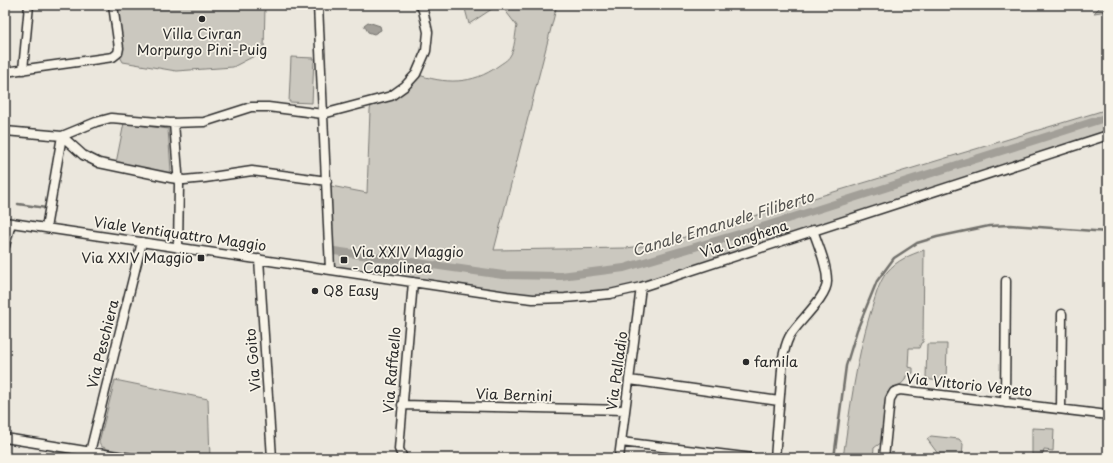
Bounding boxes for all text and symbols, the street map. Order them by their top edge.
marker: Villa Civran Morpurgo Pini-Puig [197,14,207,24]
place label: Villa Civran Morpurgo Pini-Puig [137,23,267,60]
water label: Canale Emanuele Filiberto [629,184,817,261]
street label: Viale Ventiquattro Maggio [92,211,268,256]
street label: Via Longhena [697,214,791,263]
place label: Via XXIV Maggio - Capolinea [352,241,464,278]
place label: Via XXIV Maggio [81,247,193,268]
marker: Via XXIV Maggio [196,253,206,263]
marker: Via XXIV Maggio - Capolinea [339,255,349,265]
place label: Q8 Easy [323,280,379,301]
marker: Q8 Easy [310,286,320,296]
street label: Via Peschiera [81,297,124,391]
street label: Via Raffaello [377,326,406,414]
street label: Via Goito [239,327,266,393]
street label: Via Palladio [601,330,632,412]
place label: famila [754,351,798,372]
marker: famila [741,357,751,367]
street label: Via Vittorio Veneto [905,367,1034,402]
street label: Via Bernini [475,383,553,406]

